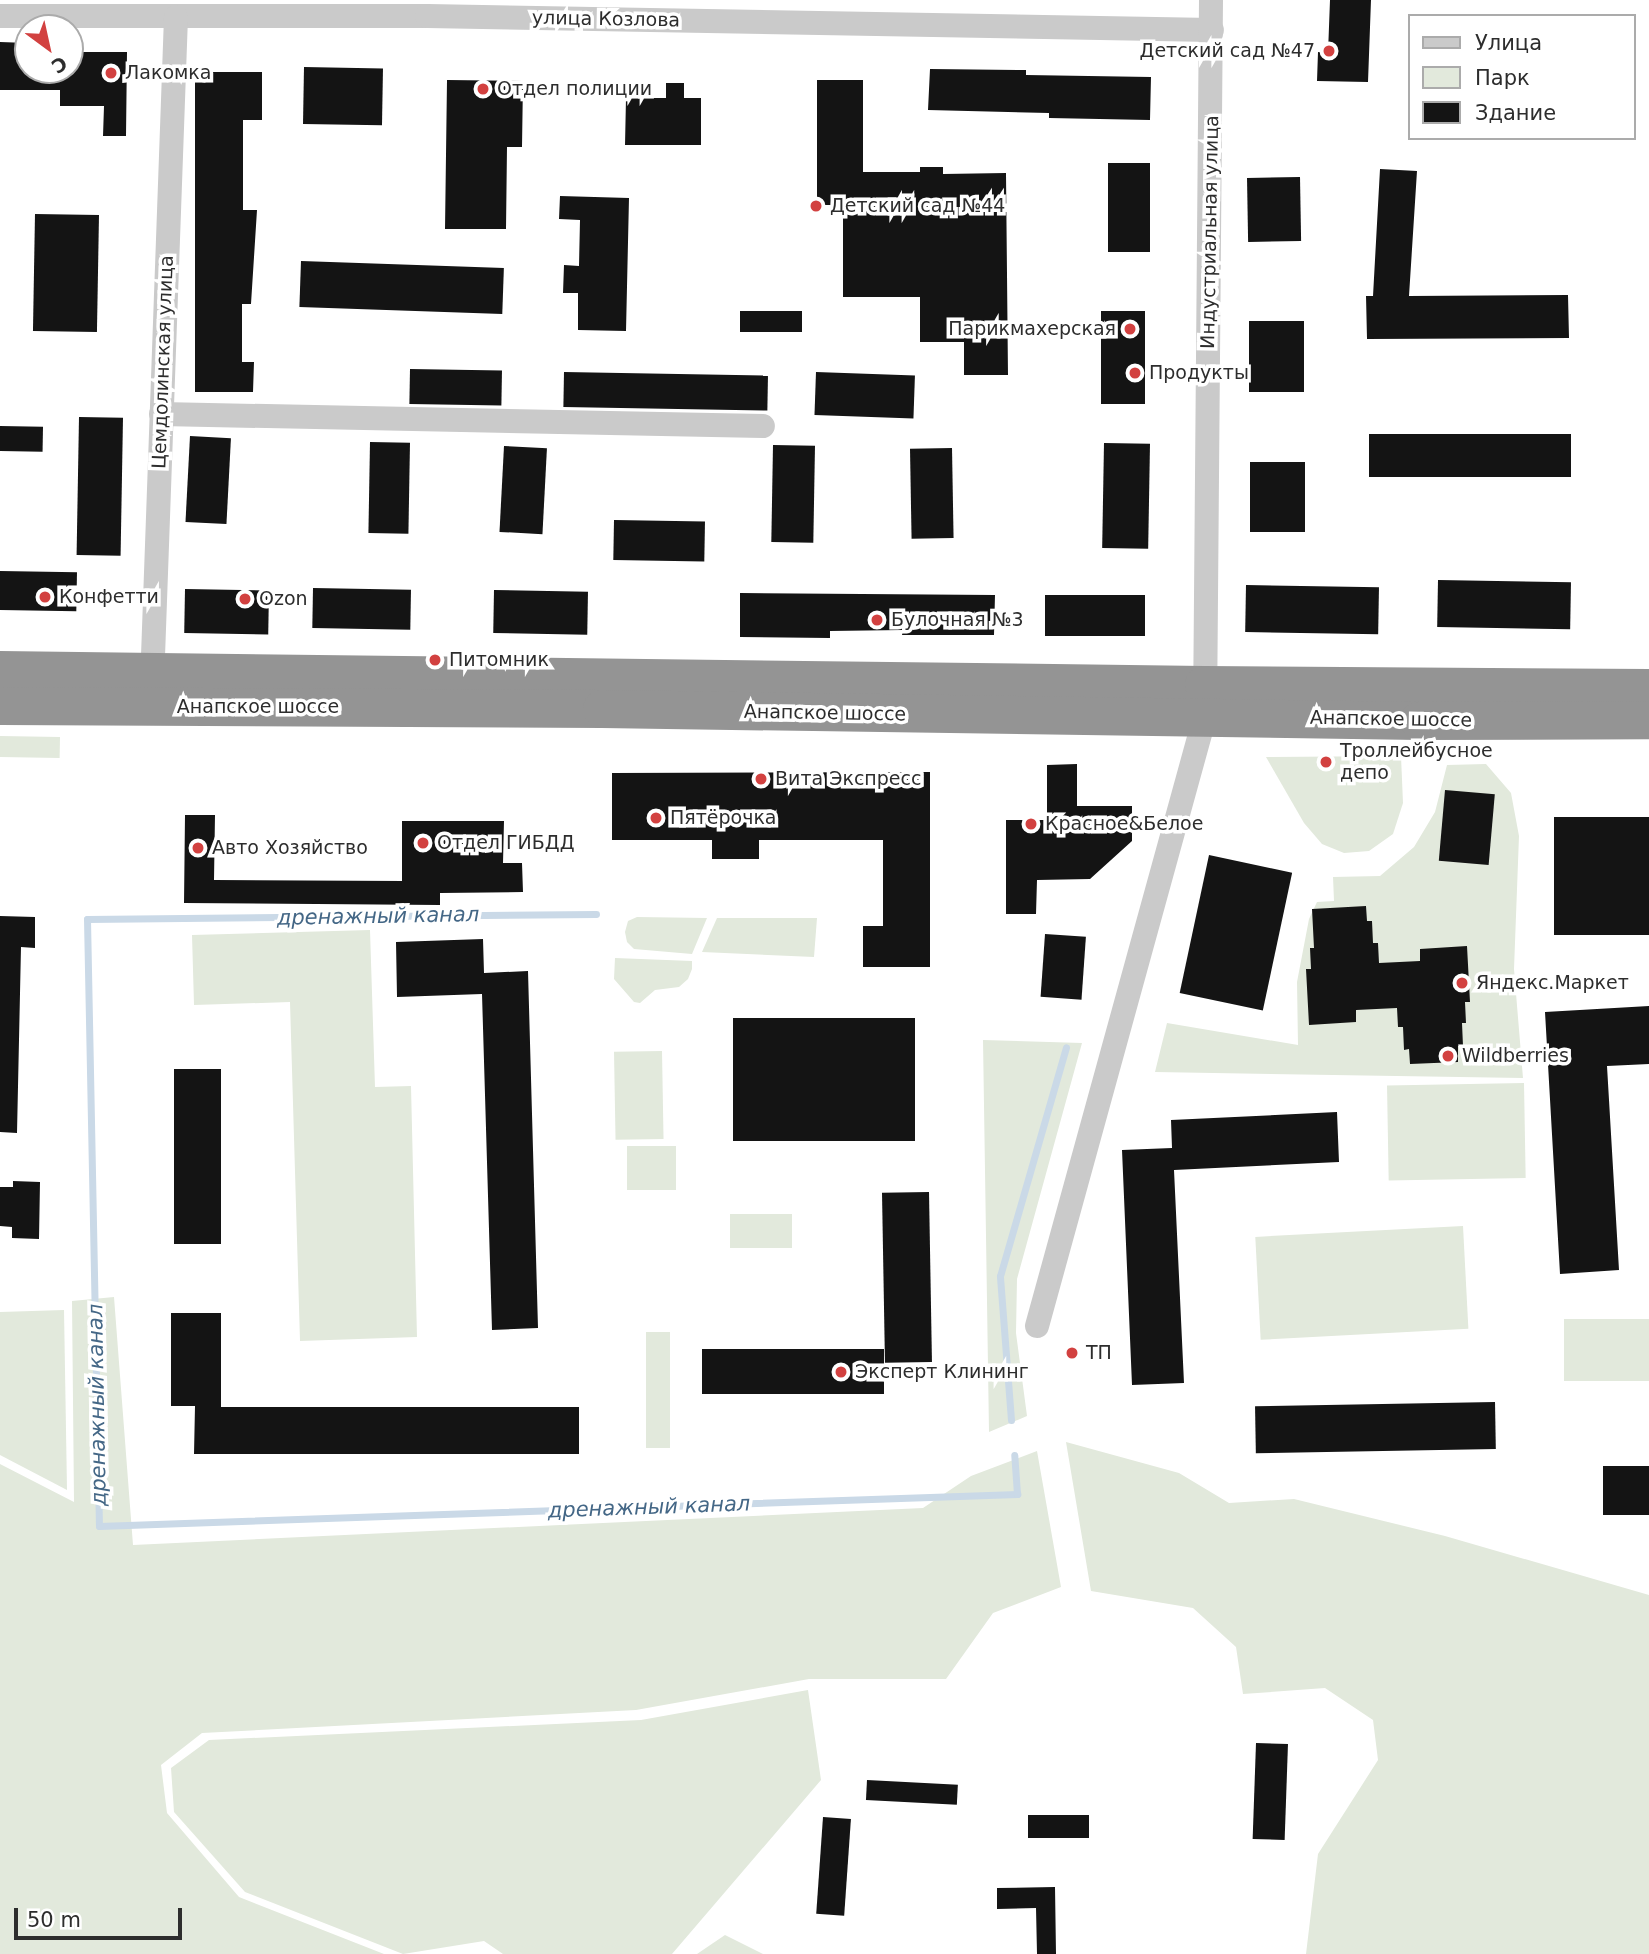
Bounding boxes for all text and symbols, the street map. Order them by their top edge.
street label: улица Козлова [532,6,680,32]
north arrow [14,14,84,84]
legend [1408,14,1635,140]
text: Улица [1475,31,1542,55]
place label: Детский сад №47 [1140,40,1315,62]
marker: Детский сад №47 [1321,43,1337,59]
text: С [48,52,71,78]
place label: Лакомка [125,62,211,84]
marker: Лакомка [103,65,119,81]
text: Парк [1475,66,1530,90]
place label: Отдел полиции [497,78,652,100]
marker: Отдел полиции [475,81,491,97]
text: Здание [1475,101,1556,125]
street label: Индустриальная улица [1197,115,1223,349]
place label: Детский сад №44 [830,195,1005,217]
marker: Детский сад №44 [808,198,824,214]
street label: Цемдолинская улица [148,255,178,469]
place label: Парикмахерская [948,318,1116,340]
marker: Парикмахерская [1122,321,1138,337]
place label: Продукты [1149,362,1249,384]
marker: Продукты [1127,365,1143,381]
place label: Конфетти [59,586,159,608]
place label: Ozon [259,588,308,610]
marker: Конфетти [37,589,53,605]
marker: Ozon [237,591,253,607]
place label: Булочная №3 [891,609,1024,631]
marker: Булочная №3 [869,612,885,628]
place label: Питомник [449,649,549,671]
marker: Питомник [427,652,443,668]
street label: Анапское шоссе [177,696,339,718]
street label: Анапское шоссе [744,700,906,726]
street label: Анапское шоссе [1310,706,1472,732]
place label: Троллейбусное депо [1340,740,1493,784]
marker: Троллейбусное депо [1318,754,1334,770]
place label: Вита Экспресс [775,768,921,790]
marker: Вита Экспресс [753,771,769,787]
place label: Пятёрочка [670,807,777,829]
marker: Пятёрочка [648,810,664,826]
place label: Красное&Белое [1045,813,1203,835]
marker: Красное&Белое [1023,816,1039,832]
place label: Отдел ГИБДД [437,832,575,854]
marker: Отдел ГИБДД [415,835,431,851]
place label: Авто Хозяйство [212,837,368,859]
marker: Авто Хозяйство [190,840,206,856]
water label: дренажный канал [277,902,479,930]
place label: Яндекс.Маркет [1476,972,1629,994]
marker: Яндекс.Маркет [1454,975,1470,991]
place label: Wildberries [1462,1045,1569,1067]
marker: Wildberries [1440,1048,1456,1064]
water label: дренажный канал [83,1304,111,1506]
place label: ТП [1086,1342,1112,1364]
marker: ТП [1064,1345,1080,1361]
place label: Эксперт Клининг [855,1361,1029,1383]
marker: Эксперт Клининг [833,1364,849,1380]
water label: дренажный канал [547,1491,751,1523]
scale bar [18,1895,186,1939]
text: 50 m [27,1908,81,1932]

